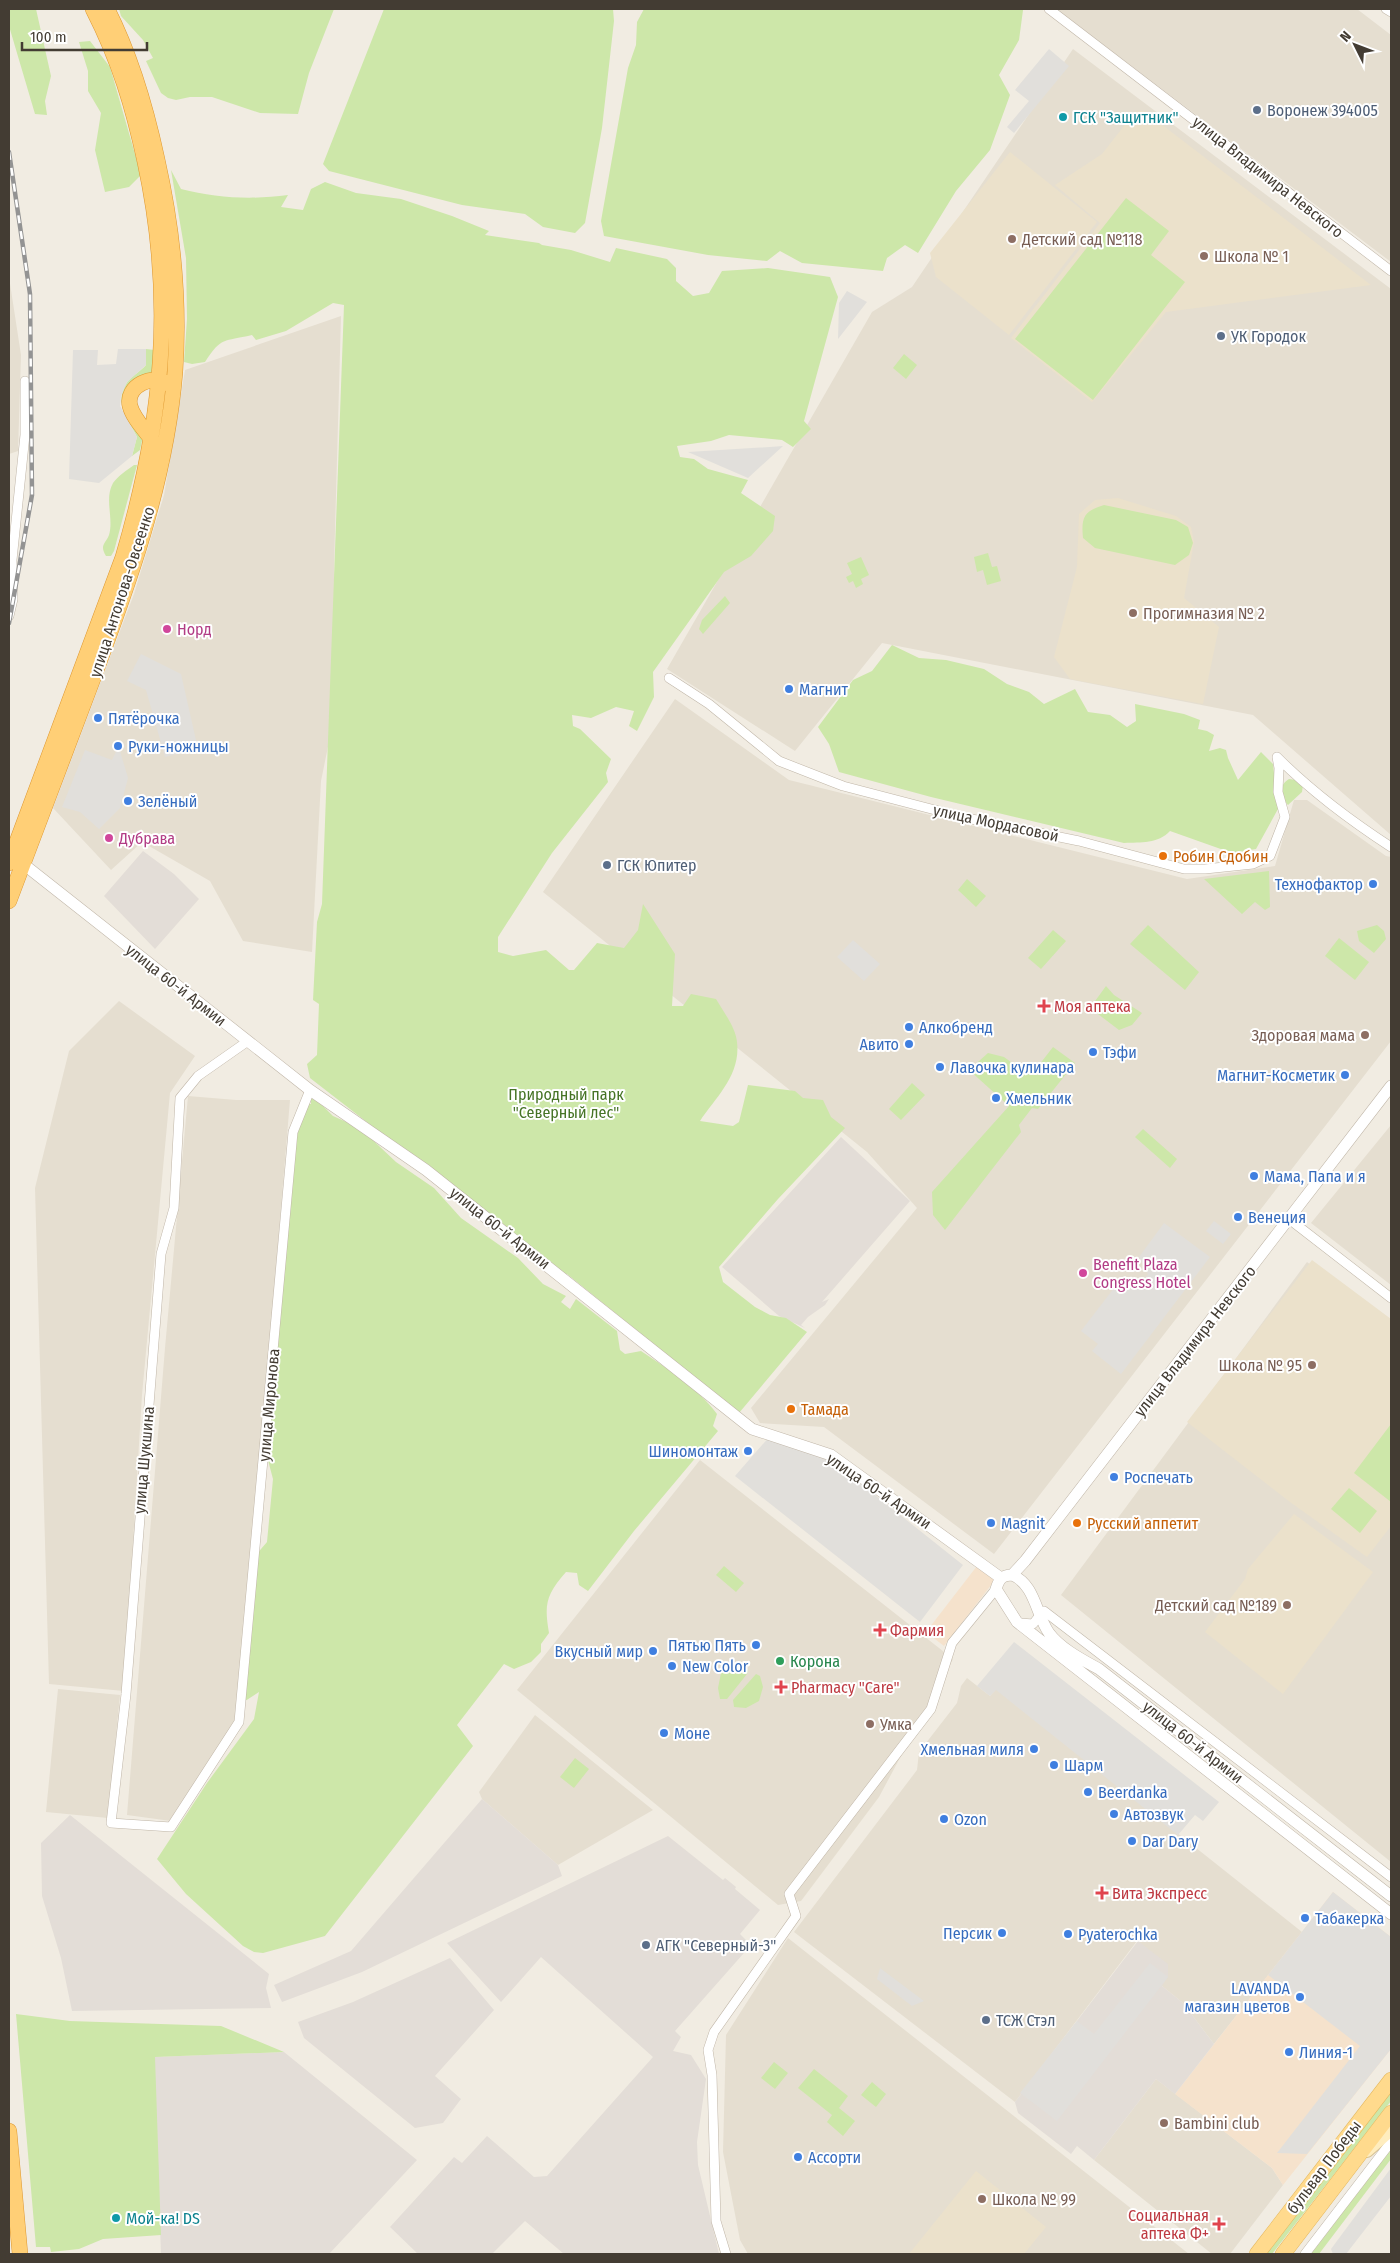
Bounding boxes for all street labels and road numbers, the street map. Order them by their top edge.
street label: улица Владимира Невского [1189,112,1347,242]
street label: улица Антонова-Овсеенко [85,504,159,680]
street label: улица Мордасовой [931,800,1061,846]
street label: улица 60-й Армии [122,940,230,1030]
street label: улица 60-й Армии [446,1183,554,1273]
street label: улица Владимира Невского [1130,1262,1260,1420]
street label: улица Миронова [255,1348,283,1462]
street label: улица Шукшина [130,1405,158,1515]
street label: улица 60-й Армии [823,1449,935,1533]
street label: улица 60-й Армии [1139,1697,1247,1787]
street label: бульвар Победы [1283,2117,1365,2217]

